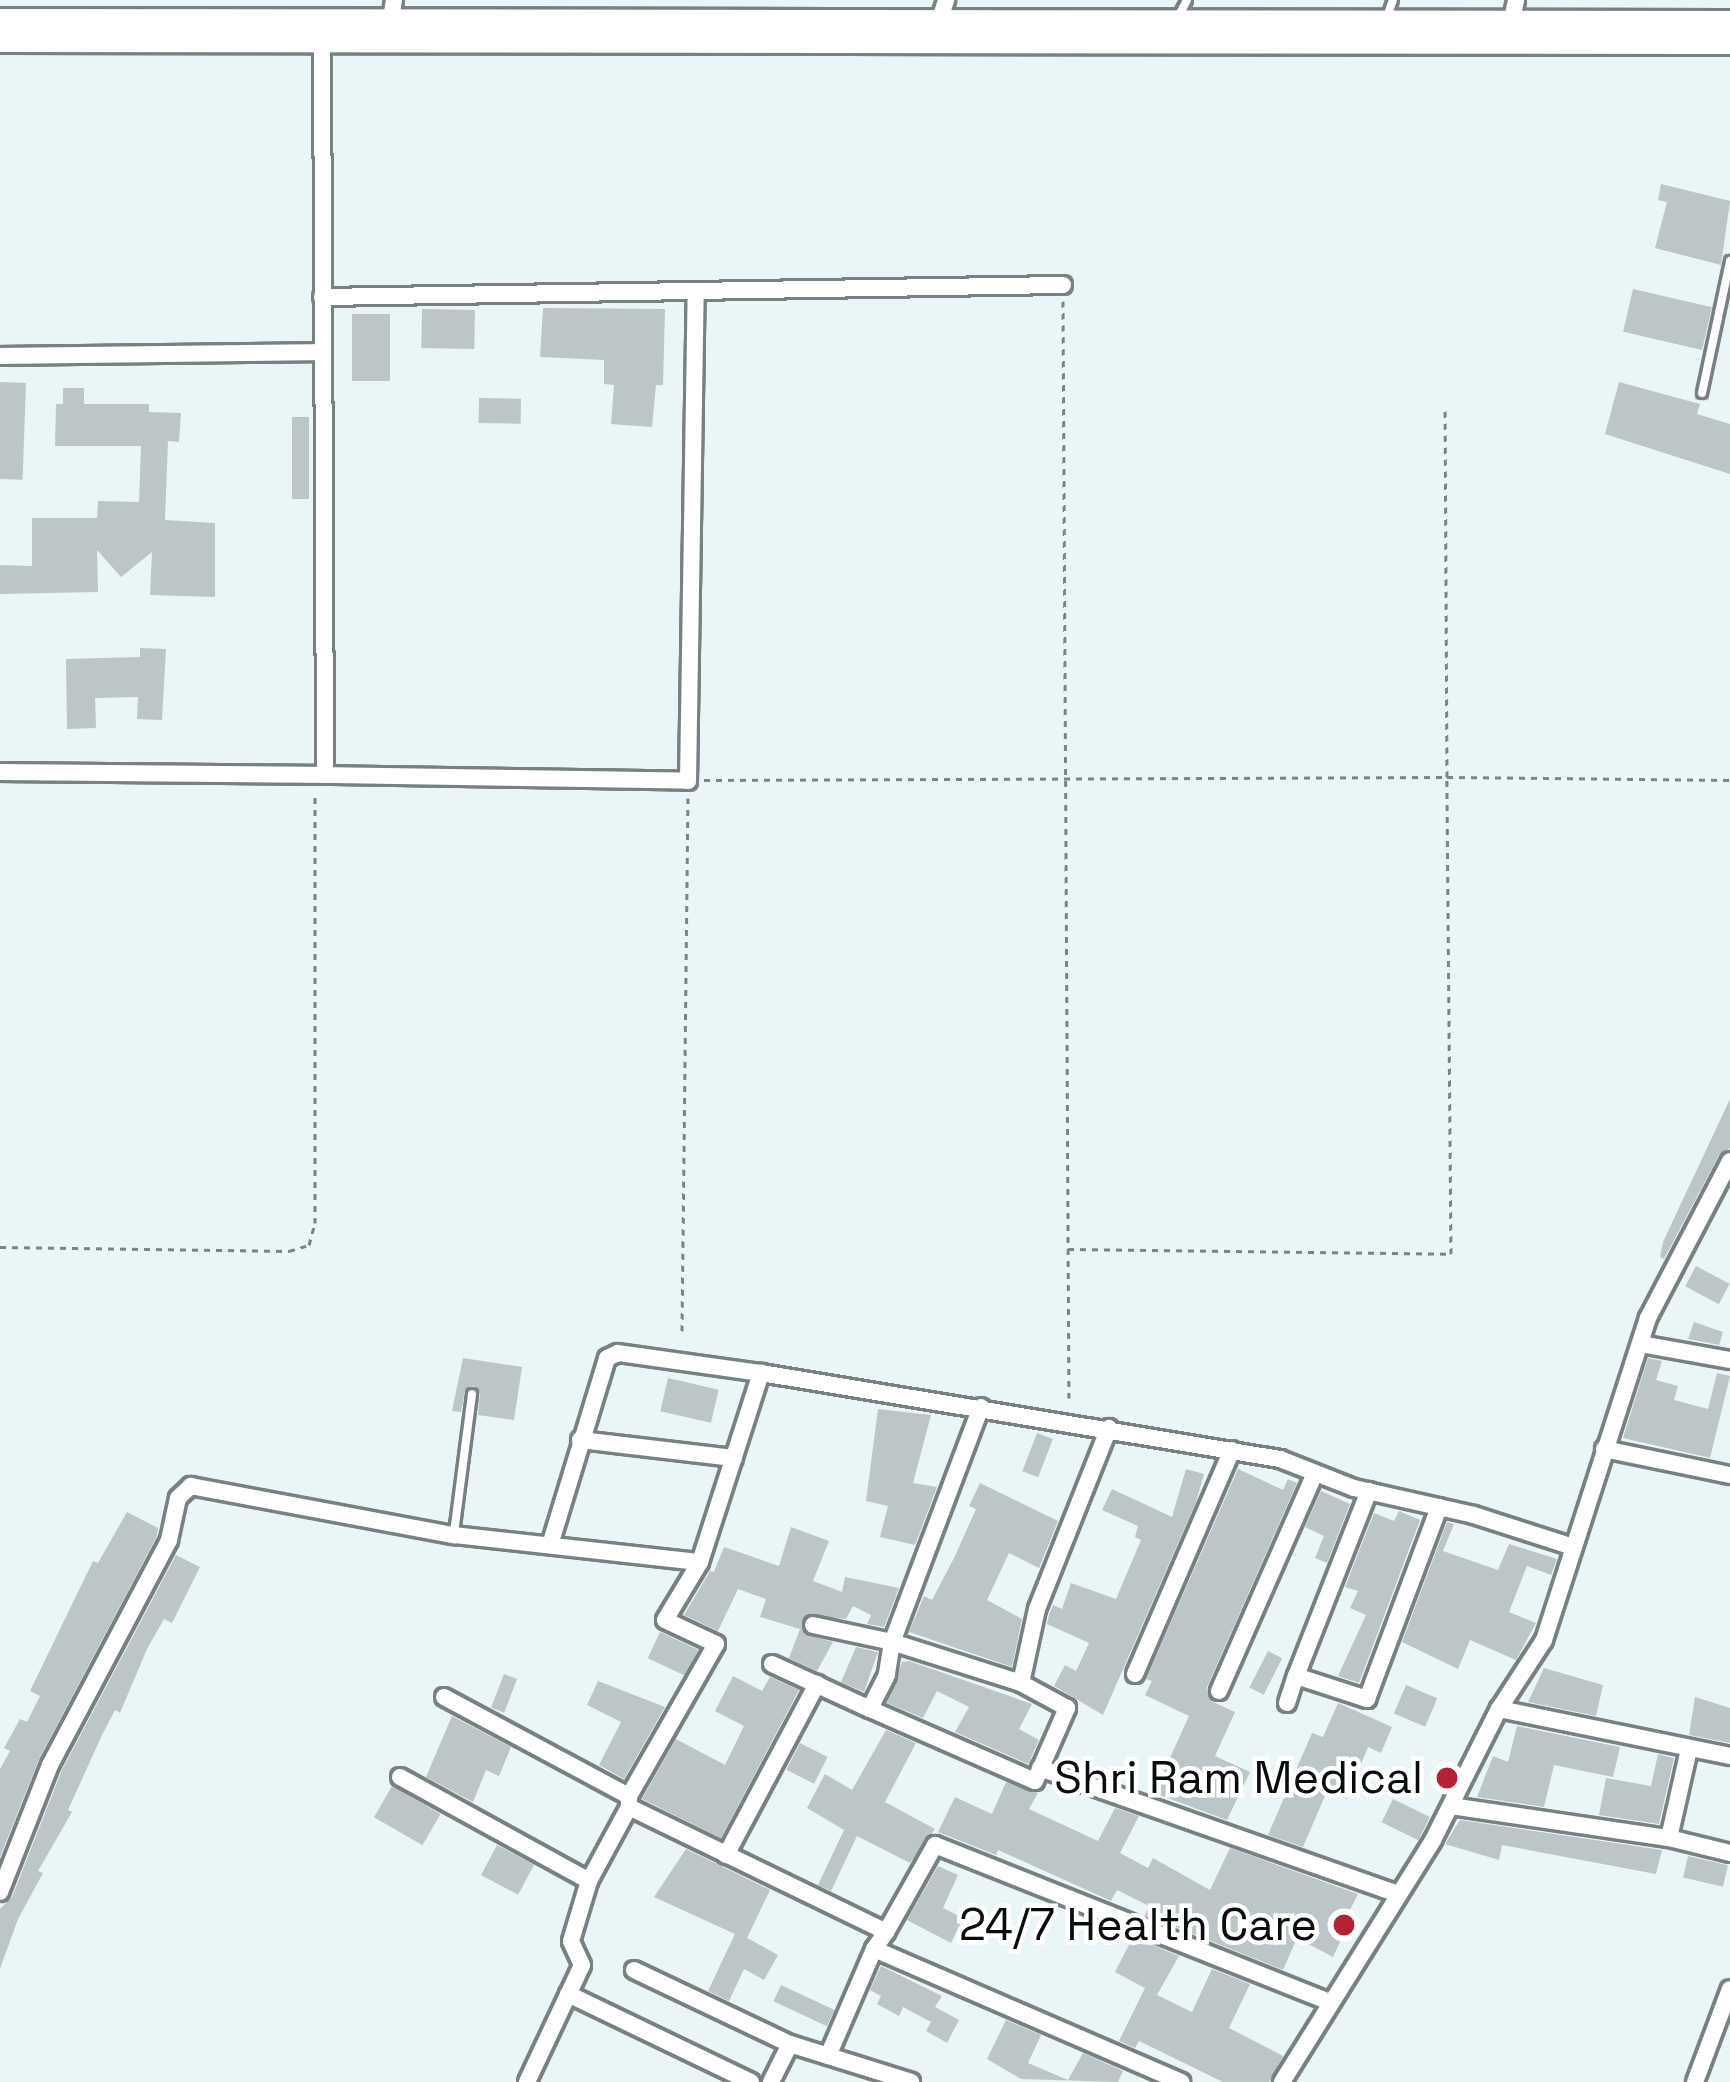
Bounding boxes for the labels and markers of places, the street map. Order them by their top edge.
place label: Shri Ram Medical [1054,1751,1423,1805]
marker: Shri Ram Medical [1434,1765,1460,1791]
place label: 24/7 Health Care [959,1898,1317,1952]
marker: 24/7 Health Care [1328,1909,1360,1941]

